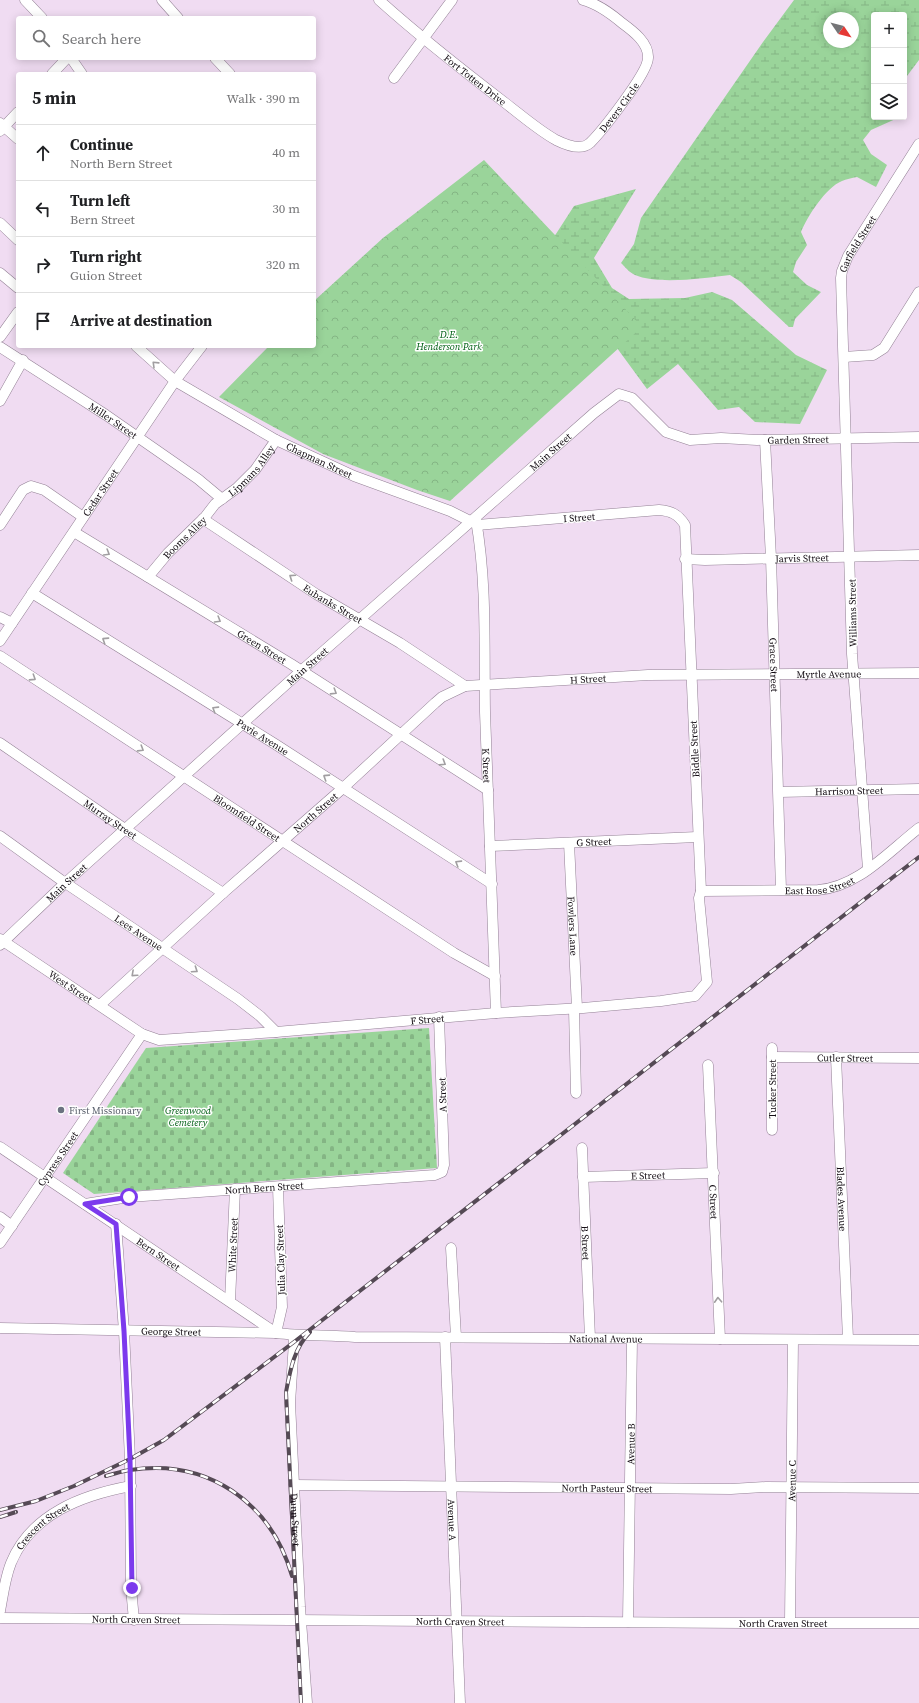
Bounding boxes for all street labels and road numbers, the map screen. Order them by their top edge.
street label: Fort Totten Drive [441,52,509,108]
street label: Devers Circle [596,80,642,135]
street label: Garfield Street [836,212,880,274]
street label: Miller Street [86,400,140,442]
street label: Main Street [527,430,575,474]
street label: Garden Street [767,433,829,447]
street label: Chapman Street [284,440,355,482]
street label: Lipmans Alley [226,442,278,499]
street label: Cedar Street [80,466,121,519]
street label: I Street [563,510,596,525]
street label: Booms Alley [160,513,210,561]
street label: Jarvis Street [774,551,830,565]
street label: Williams Street [845,578,860,647]
street label: Eubanks Street [301,581,365,627]
street label: Green Street [235,627,289,667]
street label: Grace Street [766,637,781,693]
street label: Main Street [284,644,331,688]
street label: Myrtle Avenue [796,667,861,681]
street label: H Street [570,671,607,687]
street label: Pavie Avenue [234,716,291,758]
street label: Biddle Street [686,719,702,778]
street label: K Street [479,748,494,784]
street label: Harrison Street [815,784,884,798]
street label: North Street [291,789,341,835]
street label: Bloomfield Street [211,791,283,845]
street label: Murray Street [81,797,140,842]
street label: G Street [576,835,612,849]
street label: Main Street [43,860,90,905]
street label: East Rose Street [785,873,857,897]
street label: Fowlers Lane [565,896,580,956]
street label: Lees Avenue [112,912,165,954]
street label: West Street [46,967,95,1006]
street label: F Street [410,1011,446,1027]
street label: Cutler Street [817,1051,874,1065]
street label: Tucker Street [766,1059,779,1119]
street label: A Street [435,1077,450,1113]
street label: Cypress Street [35,1128,81,1189]
street label: Blades Avenue [834,1166,849,1231]
street label: E Street [631,1168,666,1183]
street label: North Bern Street [224,1178,305,1197]
street label: C Street [706,1184,721,1220]
street label: White Street [225,1216,241,1273]
street label: Julia Clay Street [273,1224,288,1296]
street label: B Street [578,1225,593,1261]
street label: Bern Street [134,1235,183,1274]
street label: George Street [141,1325,202,1339]
street label: National Avenue [569,1332,643,1346]
street label: Avenue B [624,1423,638,1465]
street label: Avenue C [785,1460,799,1502]
street label: North Pasteur Street [562,1481,653,1495]
street label: Dunn Street [287,1493,303,1547]
street label: Crescent Street [13,1499,72,1553]
street label: Avenue A [445,1499,459,1541]
street label: North Craven Street [92,1613,181,1626]
street label: North Craven Street [416,1615,505,1628]
street label: North Craven Street [739,1617,828,1630]

